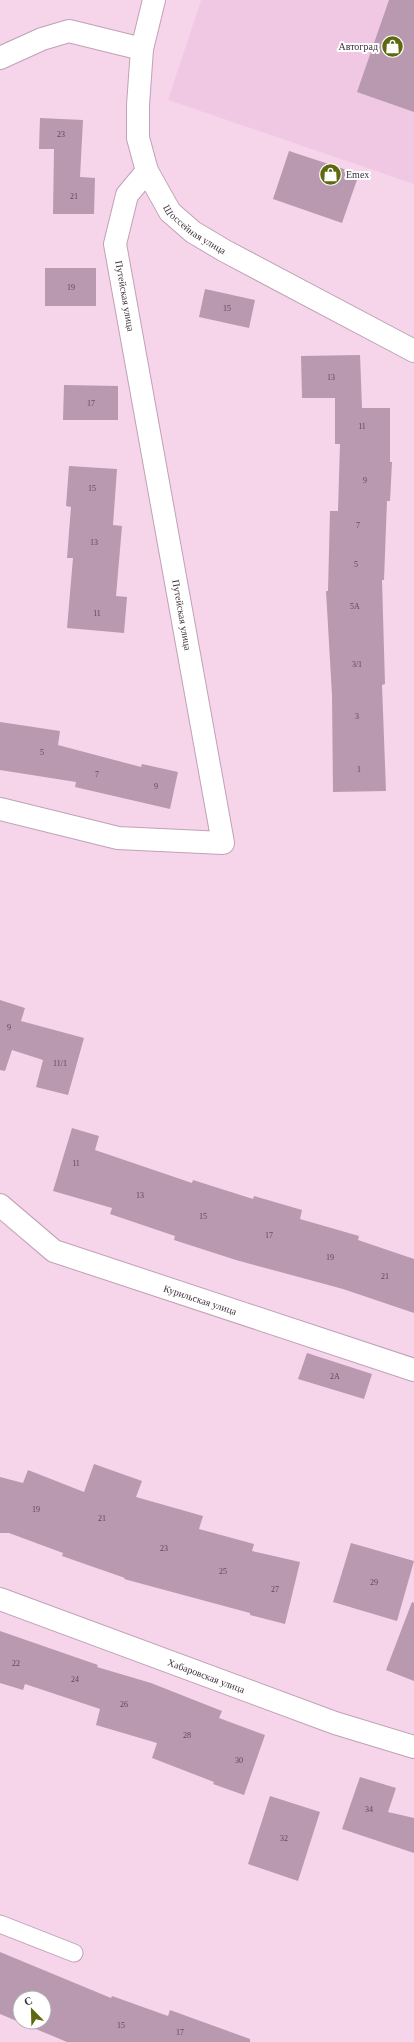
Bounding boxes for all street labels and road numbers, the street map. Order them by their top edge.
street label: Шоссейная улица [161,203,229,256]
street label: Путейская улица [113,260,137,333]
street label: Путейская улица [170,579,194,652]
street label: Курильская улица [162,1282,239,1317]
street label: Хабаровская улица [166,1656,247,1695]

